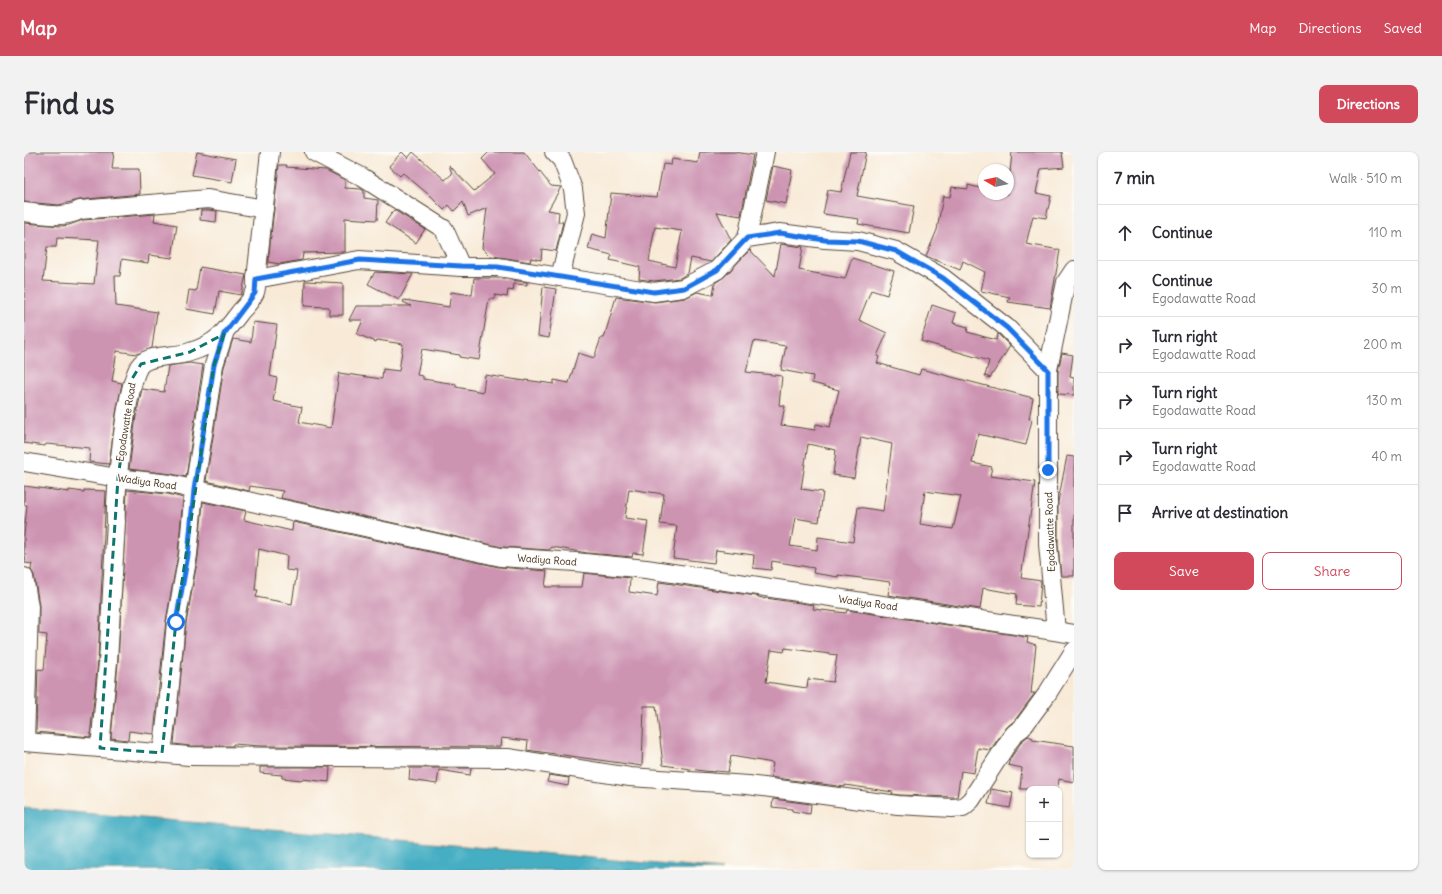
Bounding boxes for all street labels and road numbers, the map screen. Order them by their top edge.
street label: Egodawatte Road [113,381,139,463]
street label: Wadiya Road [116,471,178,493]
street label: Egodawatte Road [1042,492,1058,572]
street label: Wadiya Road [517,551,577,569]
street label: Wadiya Road [837,592,899,614]

